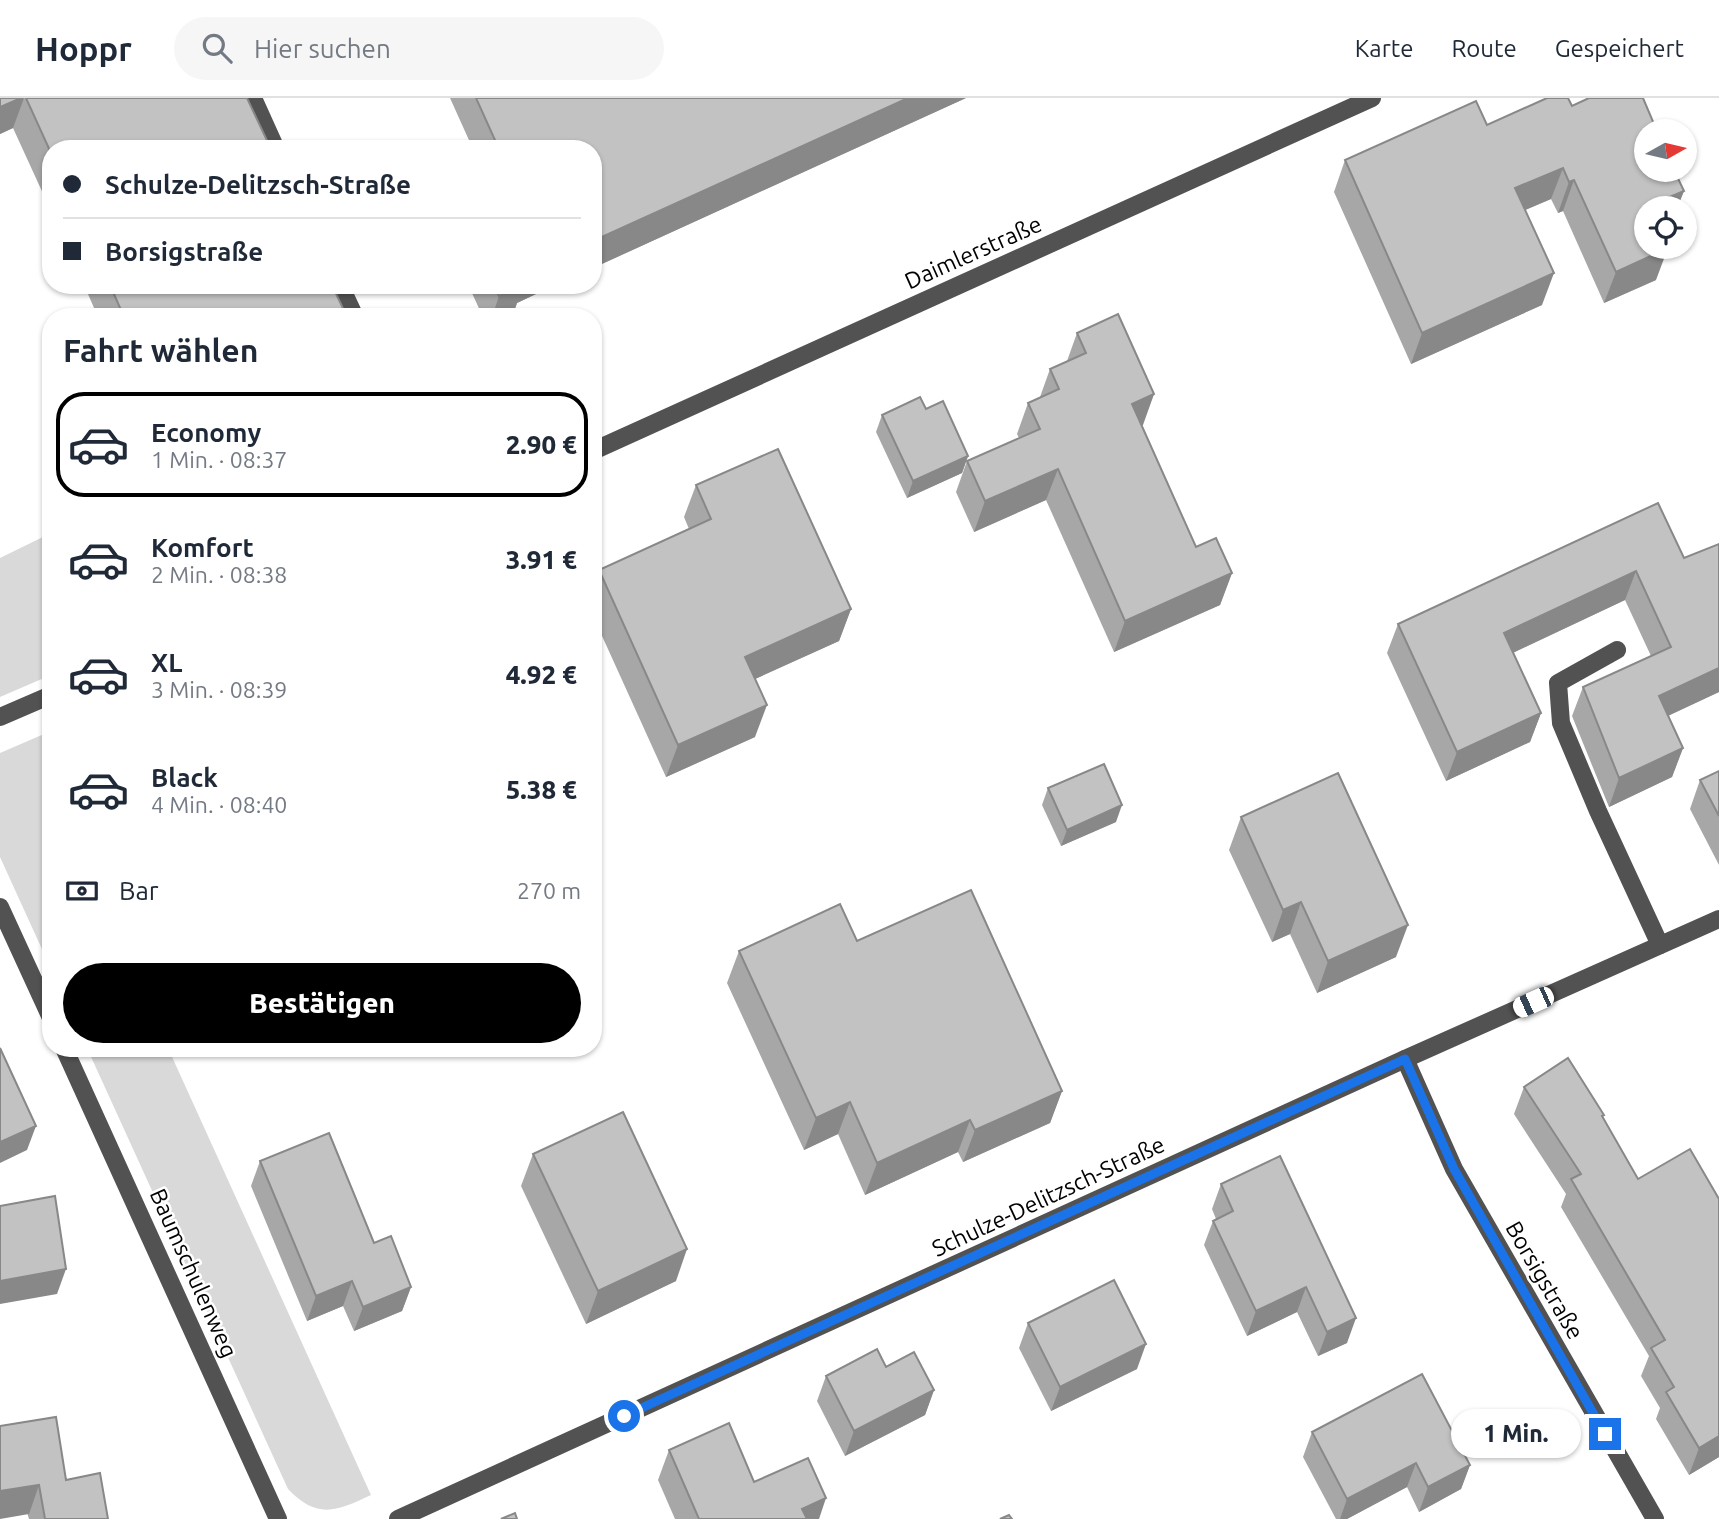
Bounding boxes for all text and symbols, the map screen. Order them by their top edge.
search box [174,17,664,80]
icon: search [198,29,236,67]
text: Hoppr [35,30,132,67]
text: Hier suchen [254,34,391,63]
text: Karte [1355,35,1413,62]
text: Route [1451,35,1517,62]
text: Gespeichert [1555,35,1684,62]
north arrow [1634,119,1698,182]
map controls [1634,119,1697,259]
text: Schulze-Delitzsch-Straße [105,170,411,199]
button: locate [1634,196,1697,259]
street label: Daimlerstraße [901,211,1045,293]
text: Borsigstraße [105,237,263,266]
text: Fahrt wählen [63,332,258,368]
icon: car [67,413,130,476]
text: Economy [151,418,261,447]
text: 2.90 € [506,430,577,459]
text: 1 Min. · 08:37 [151,447,287,472]
icon: car [67,528,130,591]
text: Komfort [151,533,254,562]
text: 3.91 € [506,545,577,574]
text: 2 Min. · 08:38 [151,562,287,587]
icon: car [67,643,130,706]
text: XL [151,648,182,677]
text: 4.92 € [506,660,577,689]
text: 3 Min. · 08:39 [151,677,287,702]
icon: car [67,758,130,821]
text: Black [151,763,218,792]
text: 5.38 € [506,775,577,804]
text: 4 Min. · 08:40 [151,792,287,817]
icon: cash [63,872,101,910]
text: Bar [119,876,159,905]
text: 270 m [517,878,581,903]
button: Bestätigen [63,963,581,1043]
car [1510,984,1557,1020]
street label: Schulze-Delitzsch-Straße [928,1131,1168,1261]
street label: Baumschulenweg [146,1185,242,1361]
street label: Borsigstraße [1501,1217,1589,1343]
route start [608,1400,640,1432]
callout: 1 Min. [1451,1410,1580,1458]
route end [1589,1418,1621,1450]
text: 1 Min. [1484,1421,1548,1446]

